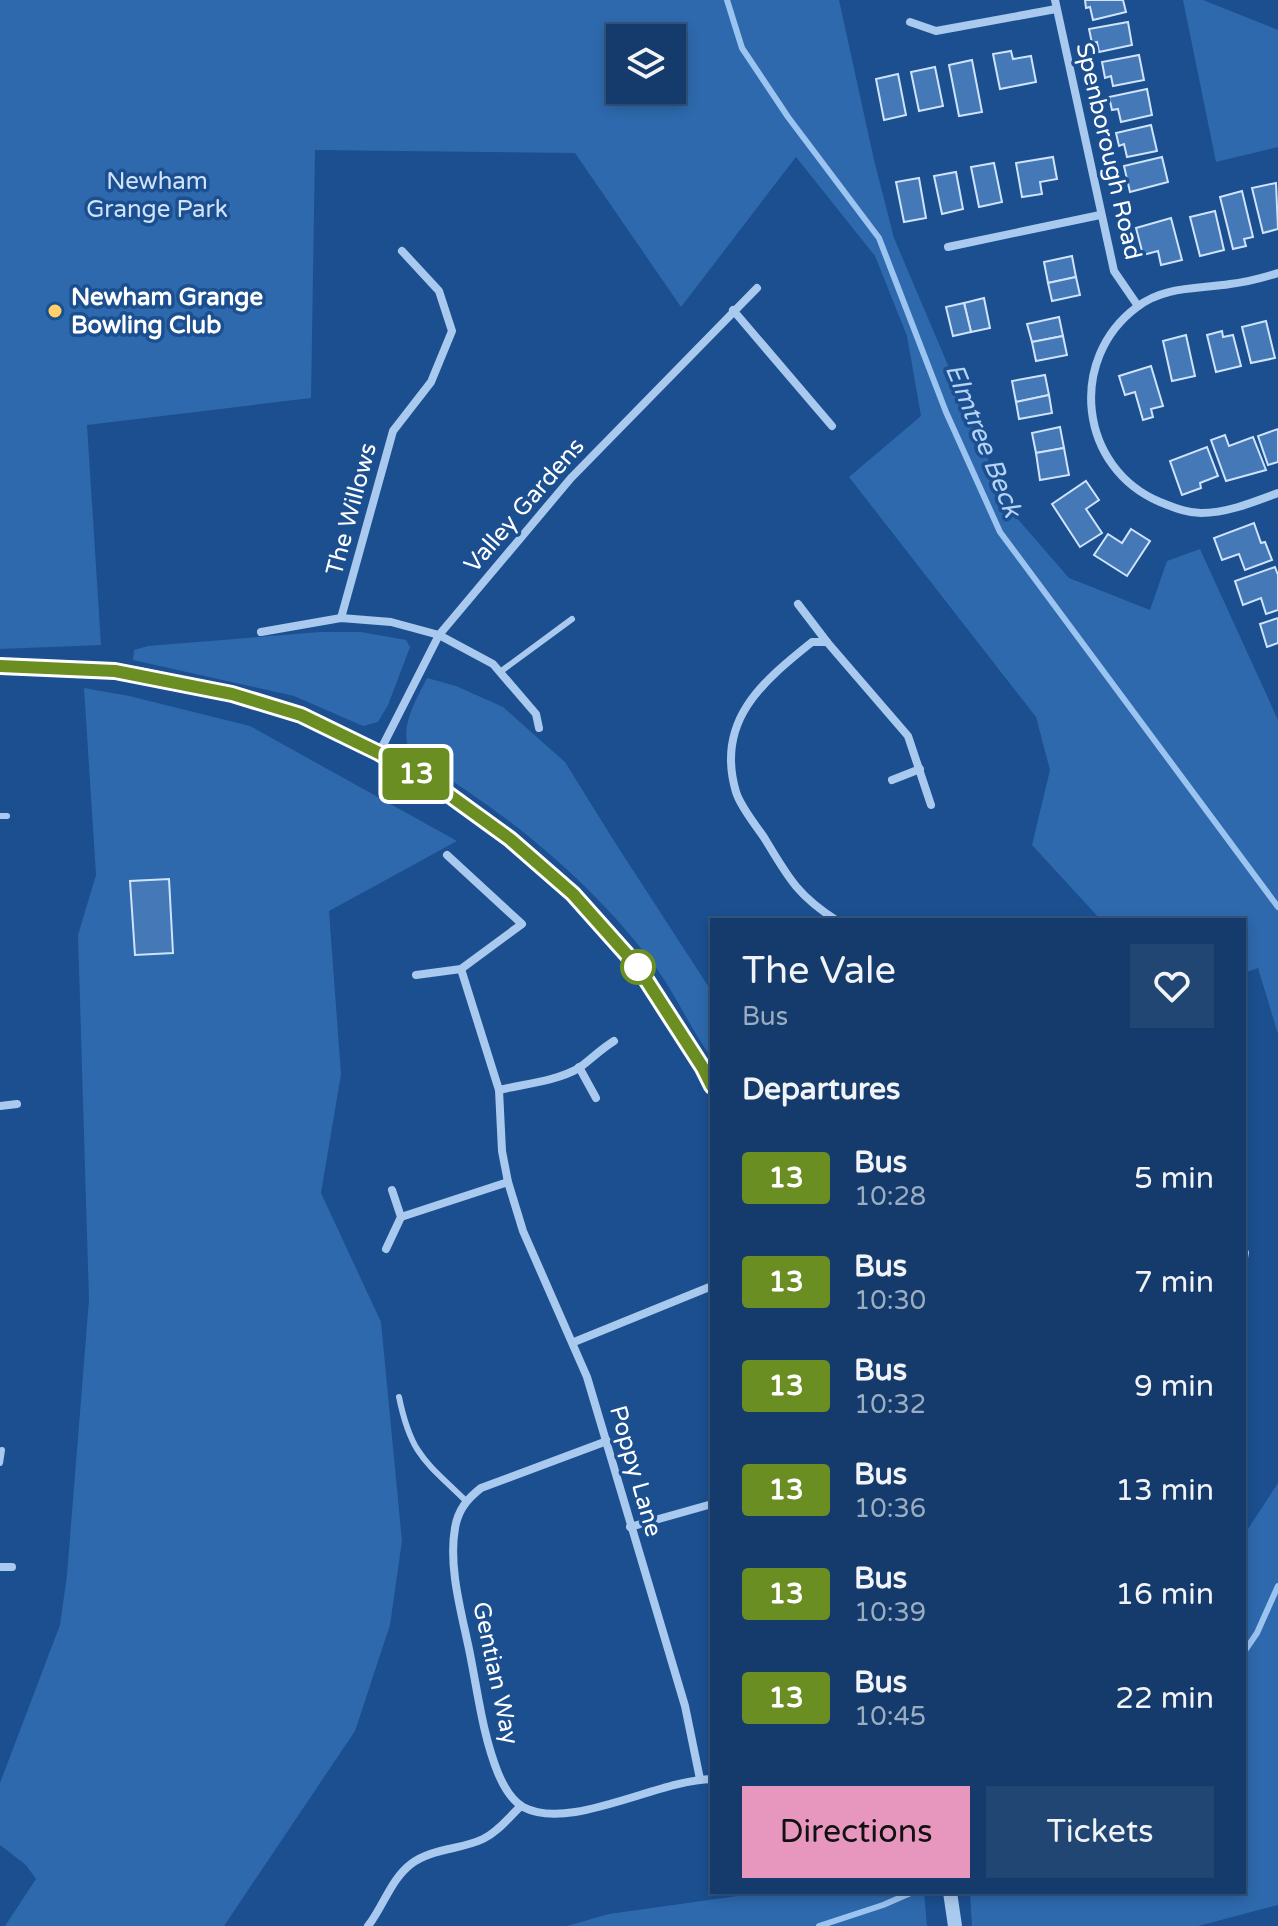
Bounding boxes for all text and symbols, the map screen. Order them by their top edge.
map controls [606,24,686,104]
button: layers [606,24,686,104]
street label: Spenborough Road [1069,40,1148,263]
park label: Newham Grange Park [86,167,228,224]
place label: Newham Grange Bowling Club [71,283,263,340]
marker: Newham Grange Bowling Club [46,302,64,320]
water label: Elmtree Beck [939,359,1029,523]
street label: Valley Gardens [458,432,591,579]
street label: The Willows [320,440,383,578]
line badge: 13 [380,748,452,800]
text: 13 [398,757,434,791]
button: heart [1130,944,1214,1028]
text: The Vale [742,948,896,994]
unlabelled marker [621,950,655,984]
text: Bus [742,1001,788,1032]
text: Departures [742,1071,900,1108]
text: Bus [854,1144,907,1181]
text: 5 min [1134,1160,1214,1197]
text: 13 [768,1161,804,1195]
text: 10:28 [854,1181,926,1212]
text: Bus [854,1248,907,1285]
text: 7 min [1134,1264,1214,1301]
text: 13 [768,1265,804,1299]
text: 10:30 [854,1285,926,1316]
text: Bus [854,1352,907,1389]
text: 9 min [1134,1368,1214,1405]
text: 13 [768,1369,804,1403]
text: 10:32 [854,1389,926,1420]
street label: Poppy Lane [603,1402,668,1540]
text: Bus [854,1456,907,1493]
text: 13 min [1115,1472,1214,1509]
text: 13 [768,1473,804,1507]
text: 10:36 [854,1493,926,1524]
text: Bus [854,1560,907,1597]
text: 16 min [1115,1576,1214,1613]
text: 13 [768,1577,804,1611]
text: 10:39 [854,1597,926,1628]
street label: Gentian Way [466,1599,525,1747]
text: Bus [854,1664,907,1701]
text: 22 min [1115,1680,1214,1717]
text: 13 [768,1681,804,1715]
text: 10:45 [854,1701,926,1732]
button: Directions [742,1786,970,1878]
button: Tickets [986,1786,1214,1878]

